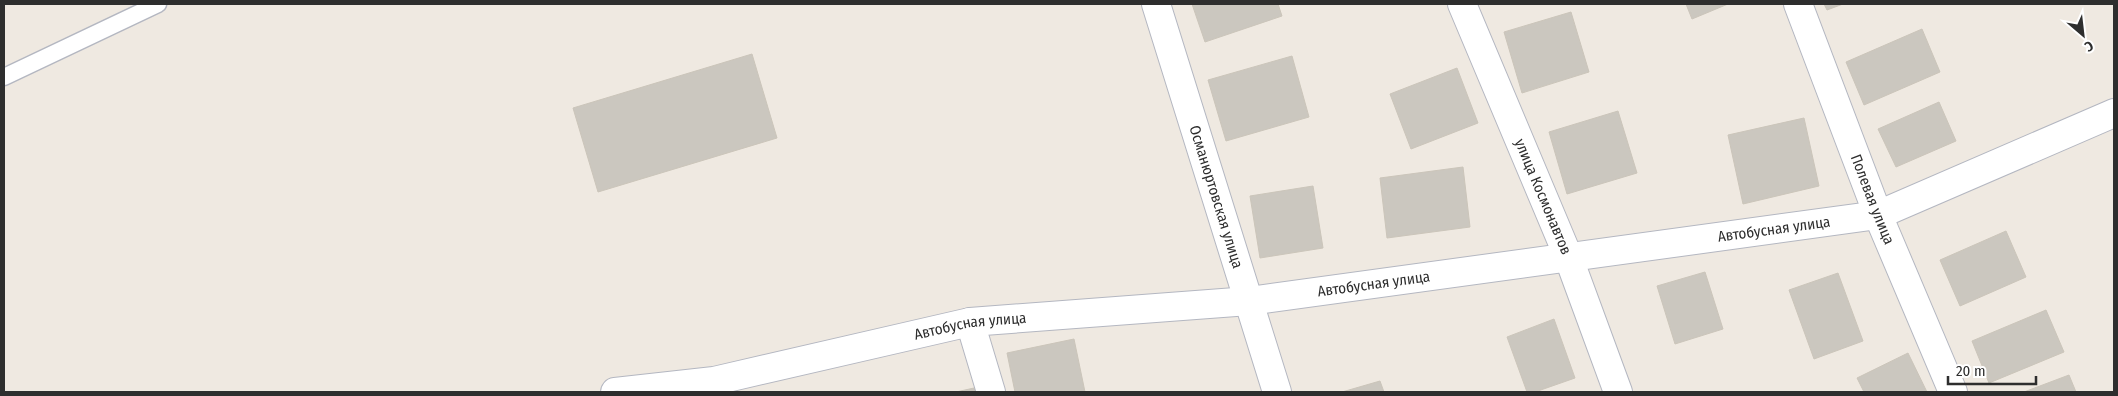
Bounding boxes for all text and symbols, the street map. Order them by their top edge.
north arrow [2058,10,2108,60]
text: С [2081,37,2096,56]
street label: Османюртовская улица [1185,123,1247,271]
street label: улица Космонавтов [1511,136,1575,257]
street label: Полевая улица [1847,152,1898,247]
street label: Автобусная улица [1717,213,1831,246]
street label: Автобусная улица [1316,267,1431,301]
street label: Автобусная улица [912,309,1027,344]
scale bar [1948,354,2036,386]
text: 20 m [1956,362,1986,380]

